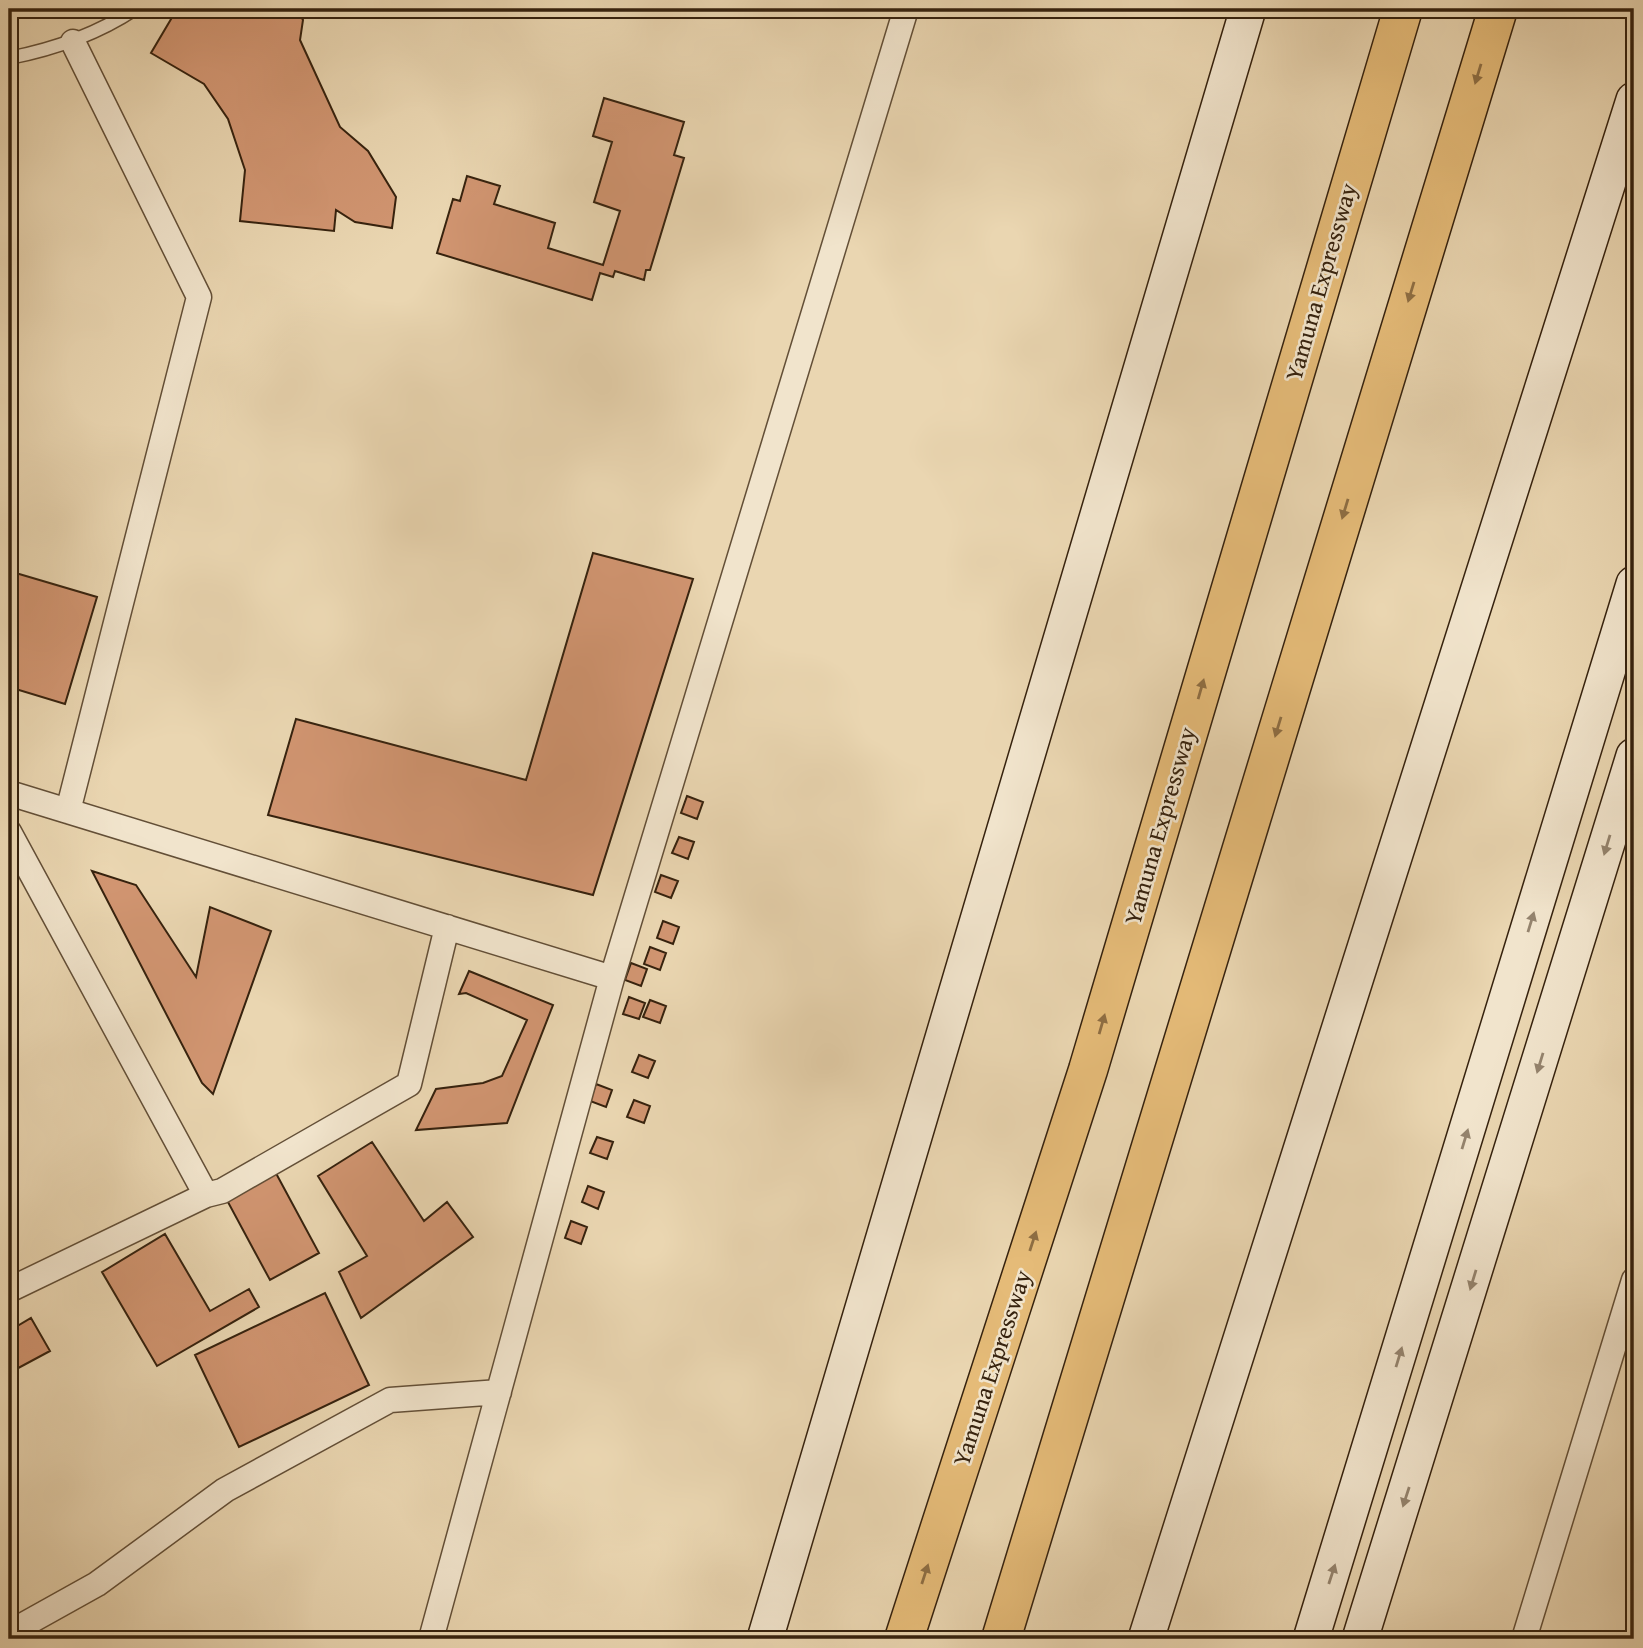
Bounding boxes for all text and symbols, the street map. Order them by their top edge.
one-way arrow [1472,64,1482,85]
street label: Yamuna Expressway [1276,179,1365,385]
one-way arrow [1406,281,1416,302]
one-way arrow [1339,499,1349,520]
one-way arrow [1196,678,1206,699]
one-way arrow [1273,716,1283,737]
street label: Yamuna Expressway [1115,723,1204,929]
one-way arrow [1601,835,1612,856]
one-way arrow [1527,911,1537,932]
one-way arrow [1097,1014,1107,1035]
one-way arrow [1534,1052,1545,1073]
one-way arrow [1461,1129,1471,1150]
one-way arrow [1028,1231,1039,1252]
street label: Yamuna Expressway [943,1265,1040,1470]
one-way arrow [1467,1270,1477,1291]
one-way arrow [1394,1346,1405,1367]
one-way arrow [1400,1487,1410,1508]
one-way arrow [1327,1563,1337,1584]
one-way arrow [921,1564,931,1585]

